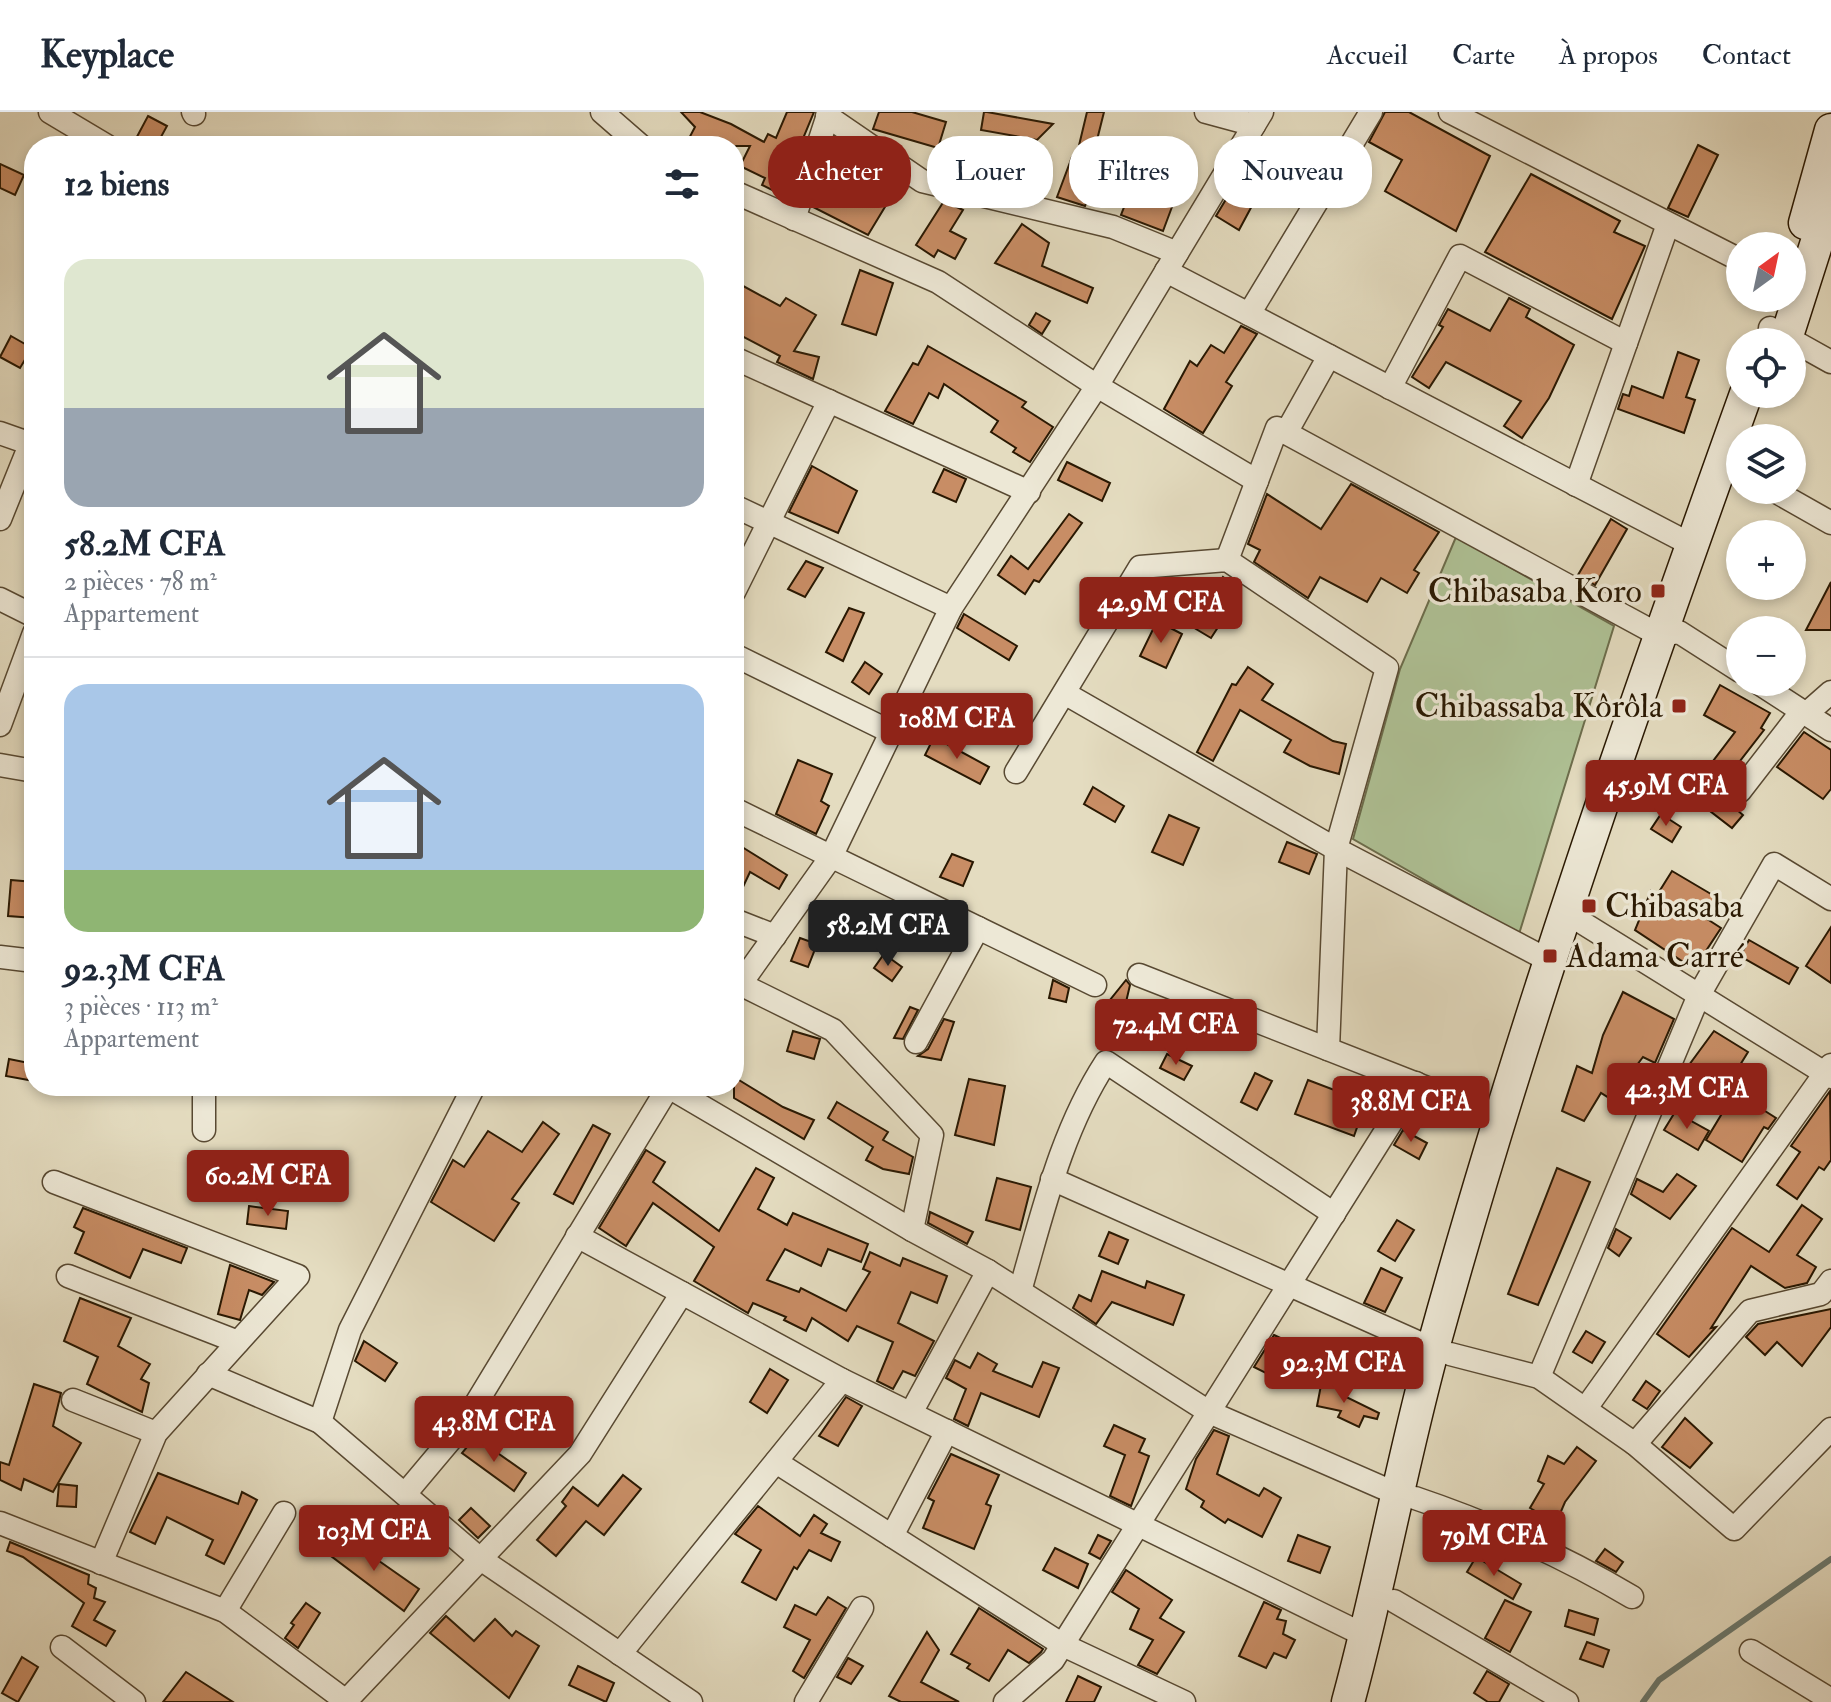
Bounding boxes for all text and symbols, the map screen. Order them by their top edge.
text: Keyplace [40,31,174,79]
text: Accueil [1327,38,1408,73]
text: Carte [1452,38,1515,73]
text: À propos [1559,38,1658,73]
text: Contact [1702,38,1791,73]
chip: Acheter [768,136,911,208]
chip: Louer [927,136,1053,208]
chip: Filtres [1069,136,1198,208]
chip: Nouveau [1214,136,1372,208]
icon: filters [660,162,704,206]
text: 12 biens [64,163,169,206]
north arrow [1726,232,1806,312]
map controls [1726,232,1806,696]
icon: home [312,311,456,455]
button: locate [1726,328,1806,408]
button: layers [1726,424,1806,504]
button: + [1726,520,1806,600]
text: 58.2M CFA [64,523,226,566]
text: 2 pièces · 78 m² [64,566,217,598]
place label: Chibasaba Koro [1428,570,1642,613]
pin: 42.9M CFA [1069,577,1253,645]
marker: Chibasaba Koro [1649,582,1667,600]
text: 42.9M CFA [1097,587,1225,619]
text: Appartement [64,598,199,630]
button: − [1726,616,1806,696]
place label: Chibassaba Kôrôla [1415,685,1664,728]
pin: 108M CFA [874,693,1040,761]
marker: Chibassaba Kôrôla [1670,697,1688,715]
text: 108M CFA [899,703,1015,735]
icon: home [312,736,456,880]
pin: 45.9M CFA [1574,760,1758,828]
text: 45.9M CFA [1603,770,1729,802]
place label: Chibasaba [1605,885,1745,928]
marker: Chibasaba [1580,897,1598,915]
pin: 58.2M CFA [796,900,980,968]
text: 58.2M CFA [826,910,950,942]
place label: Adama Carré [1565,935,1745,978]
marker: Adama Carré [1541,947,1559,965]
text: 92.3M CFA [64,948,225,991]
text: 3 pièces · 113 m² [64,991,218,1023]
pin: 72.4M CFA [1084,999,1268,1067]
text: 72.4M CFA [1113,1009,1239,1041]
text: Appartement [64,1023,199,1055]
pin: 42.3M CFA [1595,1063,1779,1131]
text: 42.3M CFA [1625,1073,1749,1105]
pin: 38.8M CFA [1319,1076,1503,1144]
text: 38.8M CFA [1350,1086,1472,1118]
pin: 60.2M CFA [176,1150,360,1218]
text: 60.2M CFA [205,1160,331,1192]
pin: 92.3M CFA [1252,1337,1436,1405]
text: 92.3M CFA [1282,1347,1406,1379]
pin: 43.8M CFA [402,1396,586,1464]
text: 43.8M CFA [433,1406,555,1438]
pin: 103M CFA [291,1505,457,1573]
pin: 79M CFA [1420,1510,1568,1578]
text: 103M CFA [317,1515,431,1547]
text: 79M CFA [1441,1520,1547,1552]

